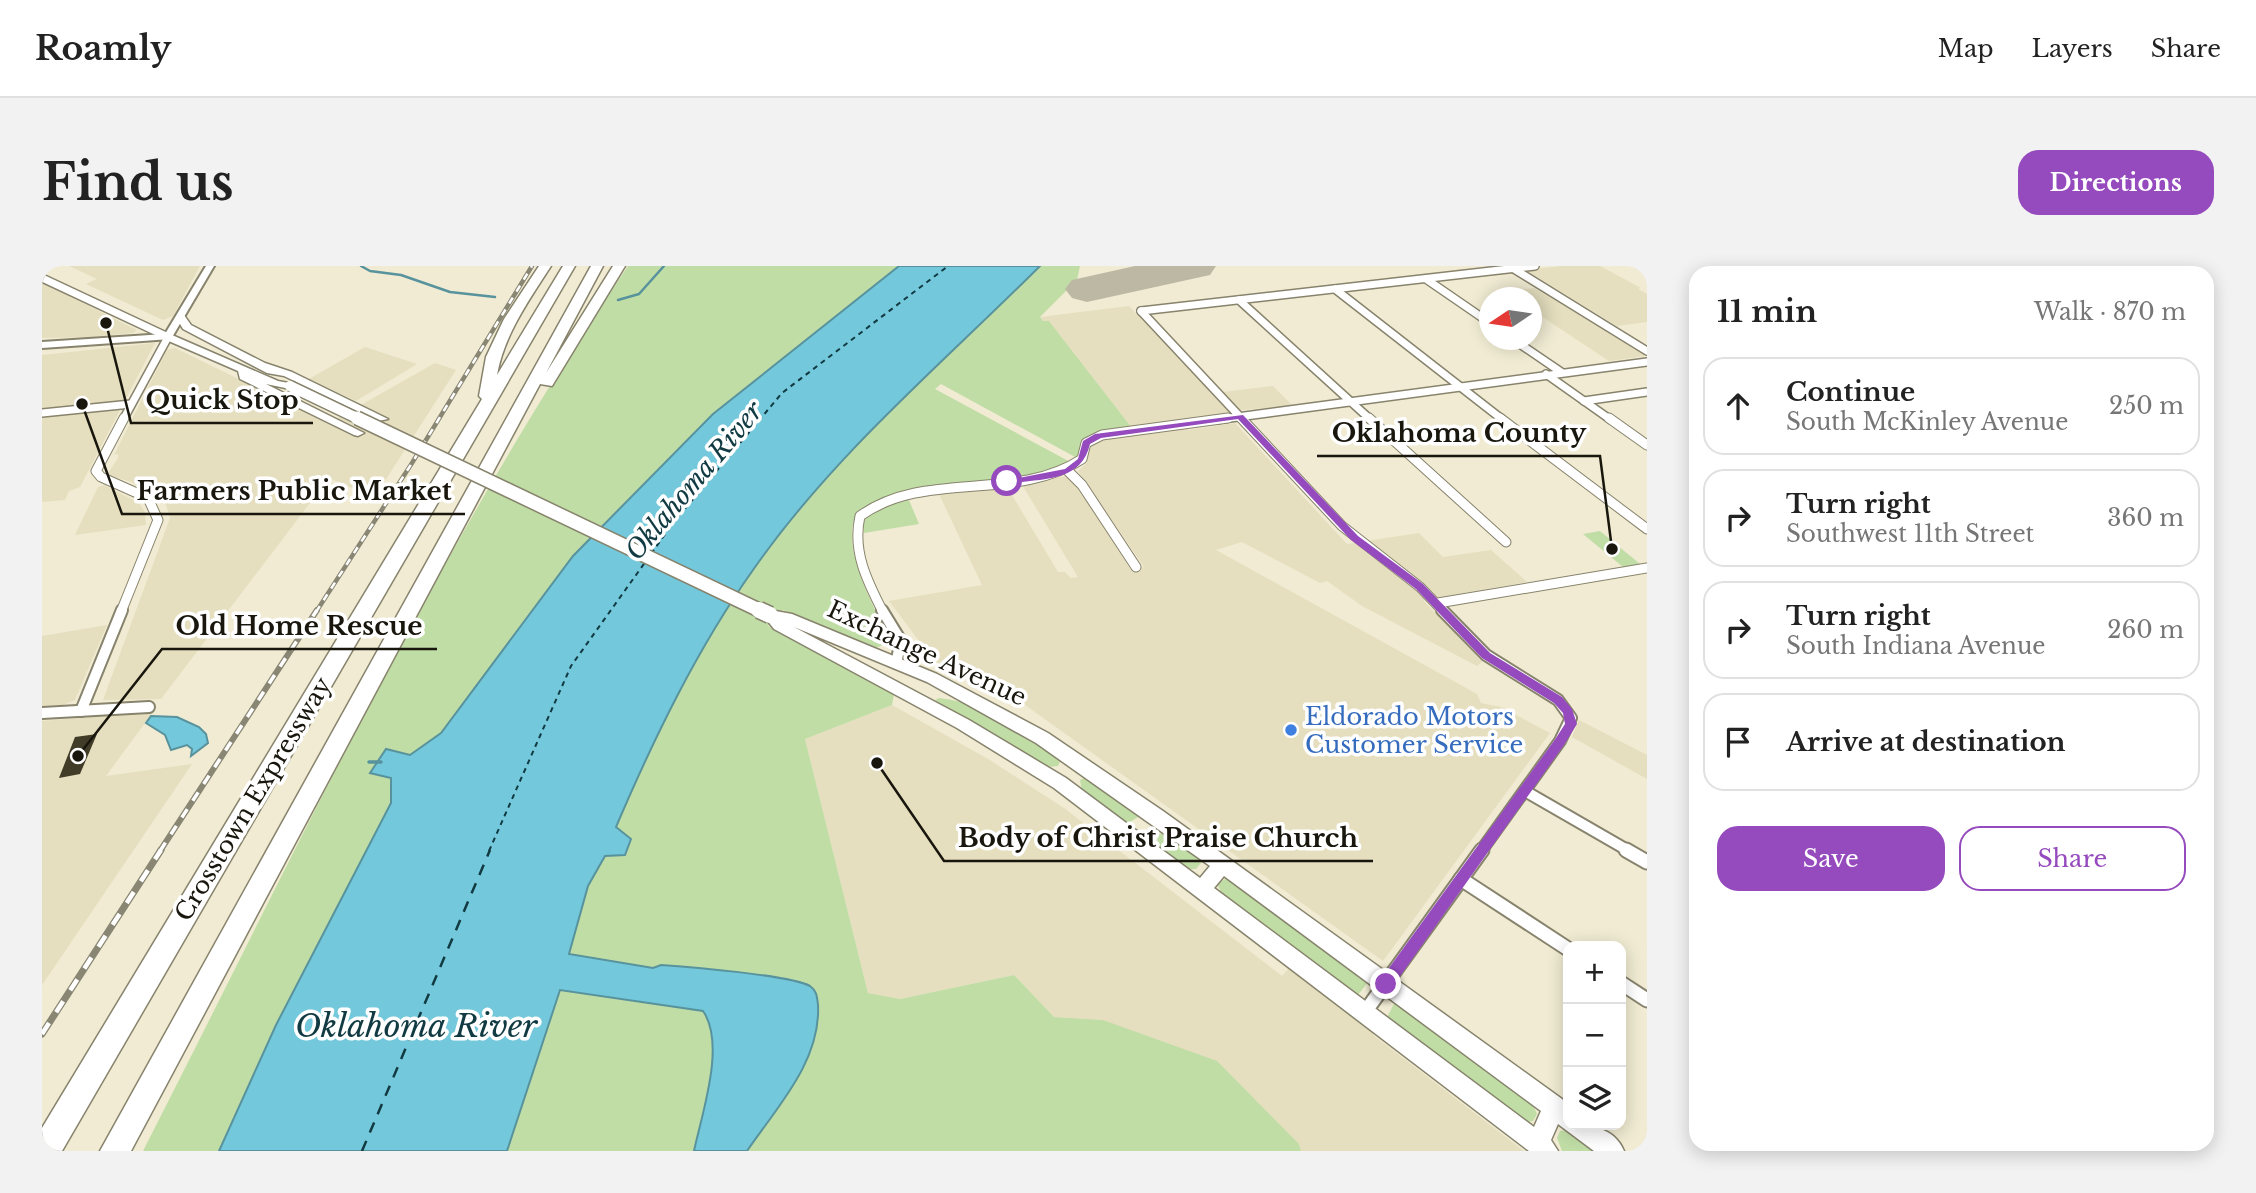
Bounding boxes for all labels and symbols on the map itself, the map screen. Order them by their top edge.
north arrow [1479,287,1542,350]
callout: Quick Stop [131,376,313,423]
text: Quick Stop [145,384,299,416]
water label: Oklahoma River [619,395,770,567]
callout: Oklahoma County [1317,409,1600,456]
text: Oklahoma County [1332,417,1586,449]
route start [991,465,1022,496]
callout: Farmers Public Market [122,467,465,514]
text: Farmers Public Market [136,475,452,507]
street label: Exchange Avenue [823,594,1031,712]
callout: Old Home Rescue [162,602,437,649]
text: Old Home Rescue [175,610,423,642]
street label: Crosstown Expressway [169,671,338,926]
place label: Eldorado Motors Customer Service [1305,702,1523,759]
marker: Eldorado Motors Customer Service [1283,722,1299,738]
callout: Body of Christ Praise Church [944,814,1373,861]
text: Body of Christ Praise Church [958,822,1358,854]
route end [1370,968,1401,999]
water label: Oklahoma River [295,1006,538,1046]

